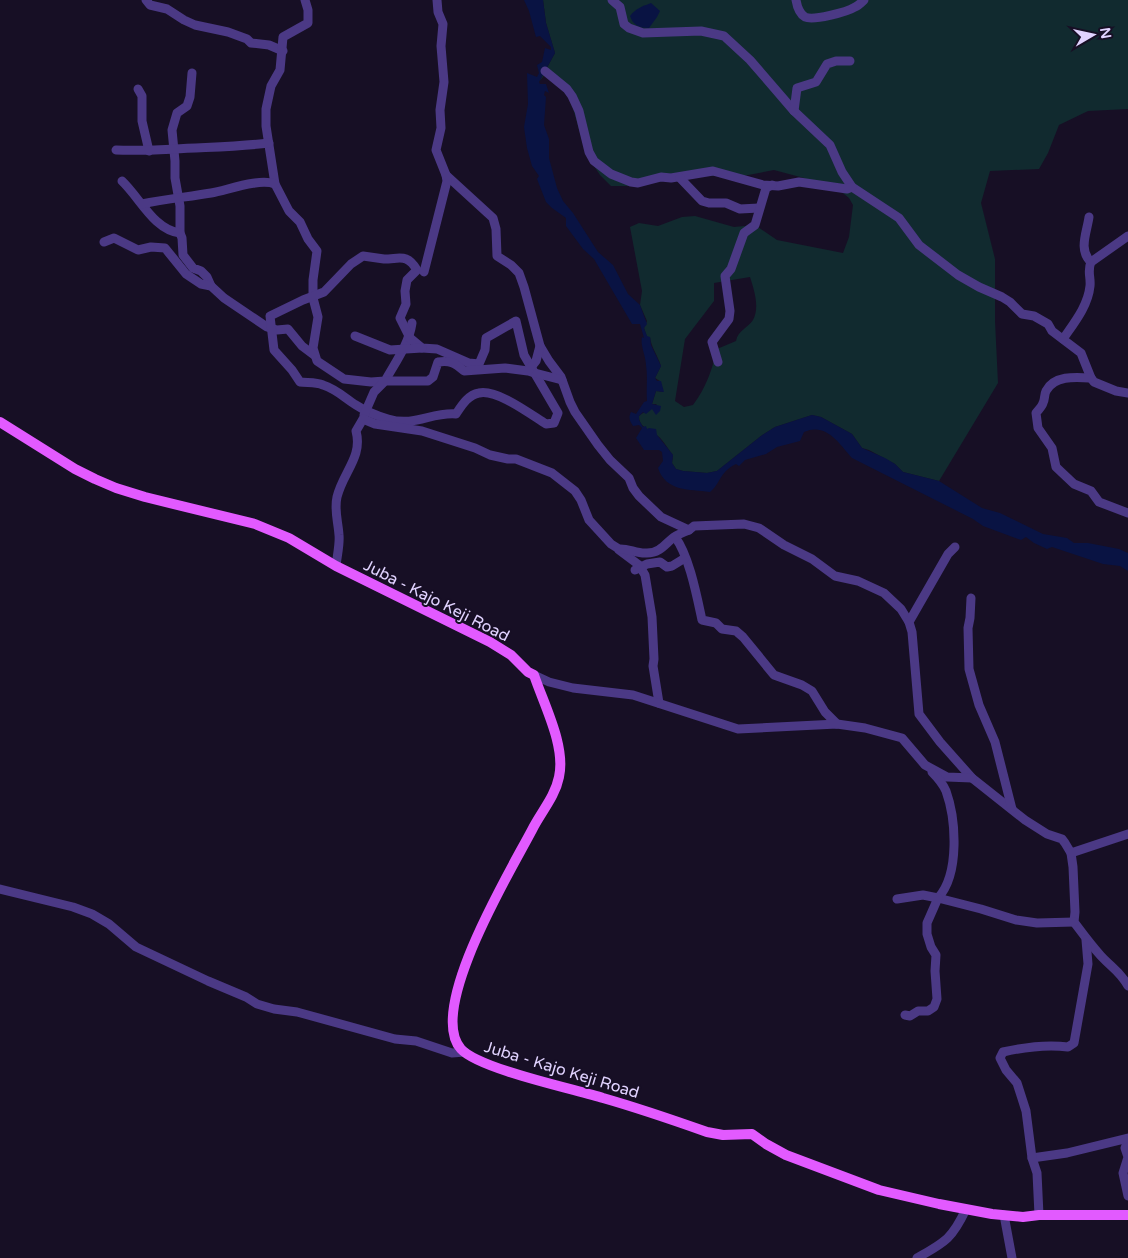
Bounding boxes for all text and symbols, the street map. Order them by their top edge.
north arrow [1068,10,1118,60]
text: N [1096,26,1115,40]
street label: Juba - Kajo Keji Road [360,555,513,646]
street label: Juba - Kajo Keji Road [482,1037,642,1103]

